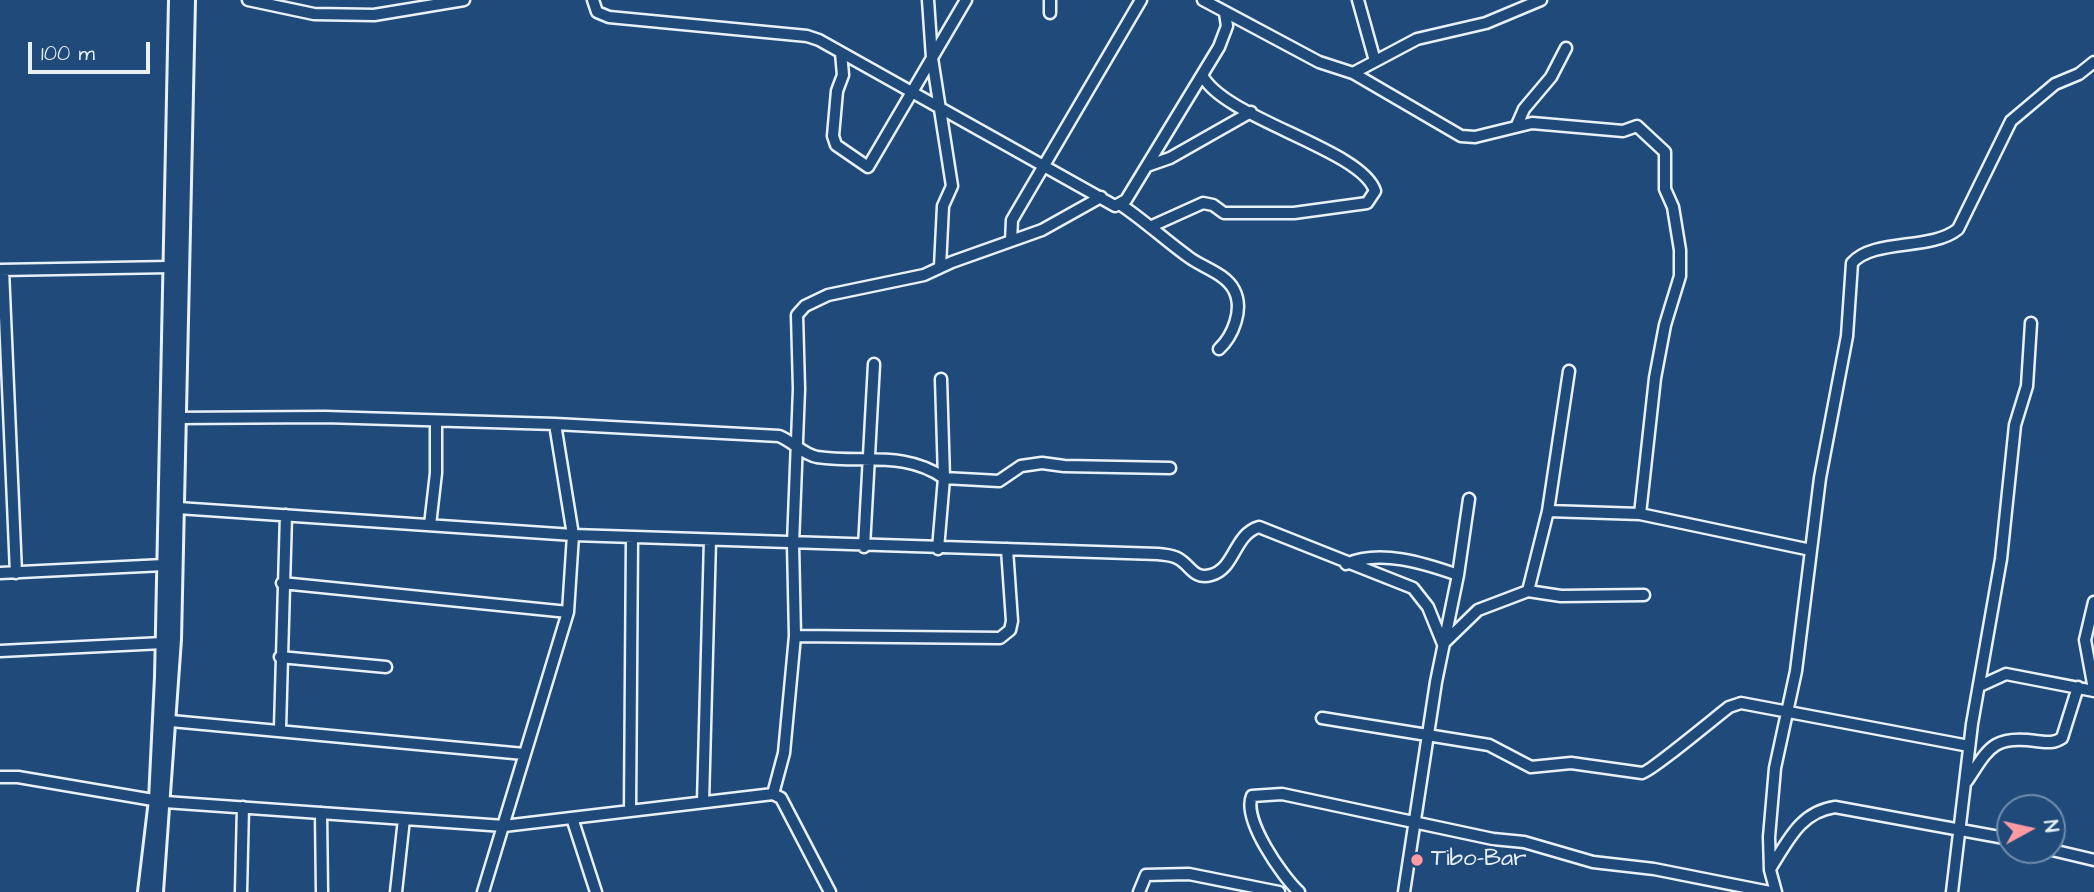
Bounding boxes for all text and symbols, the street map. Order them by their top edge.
scale bar [32,28,154,72]
text: 100 m [41,39,95,68]
north arrow [1996,794,2066,864]
text: N [2036,818,2065,834]
place label: Tibo-Bar [1431,846,1527,874]
marker: Tibo-Bar [1409,852,1425,868]

